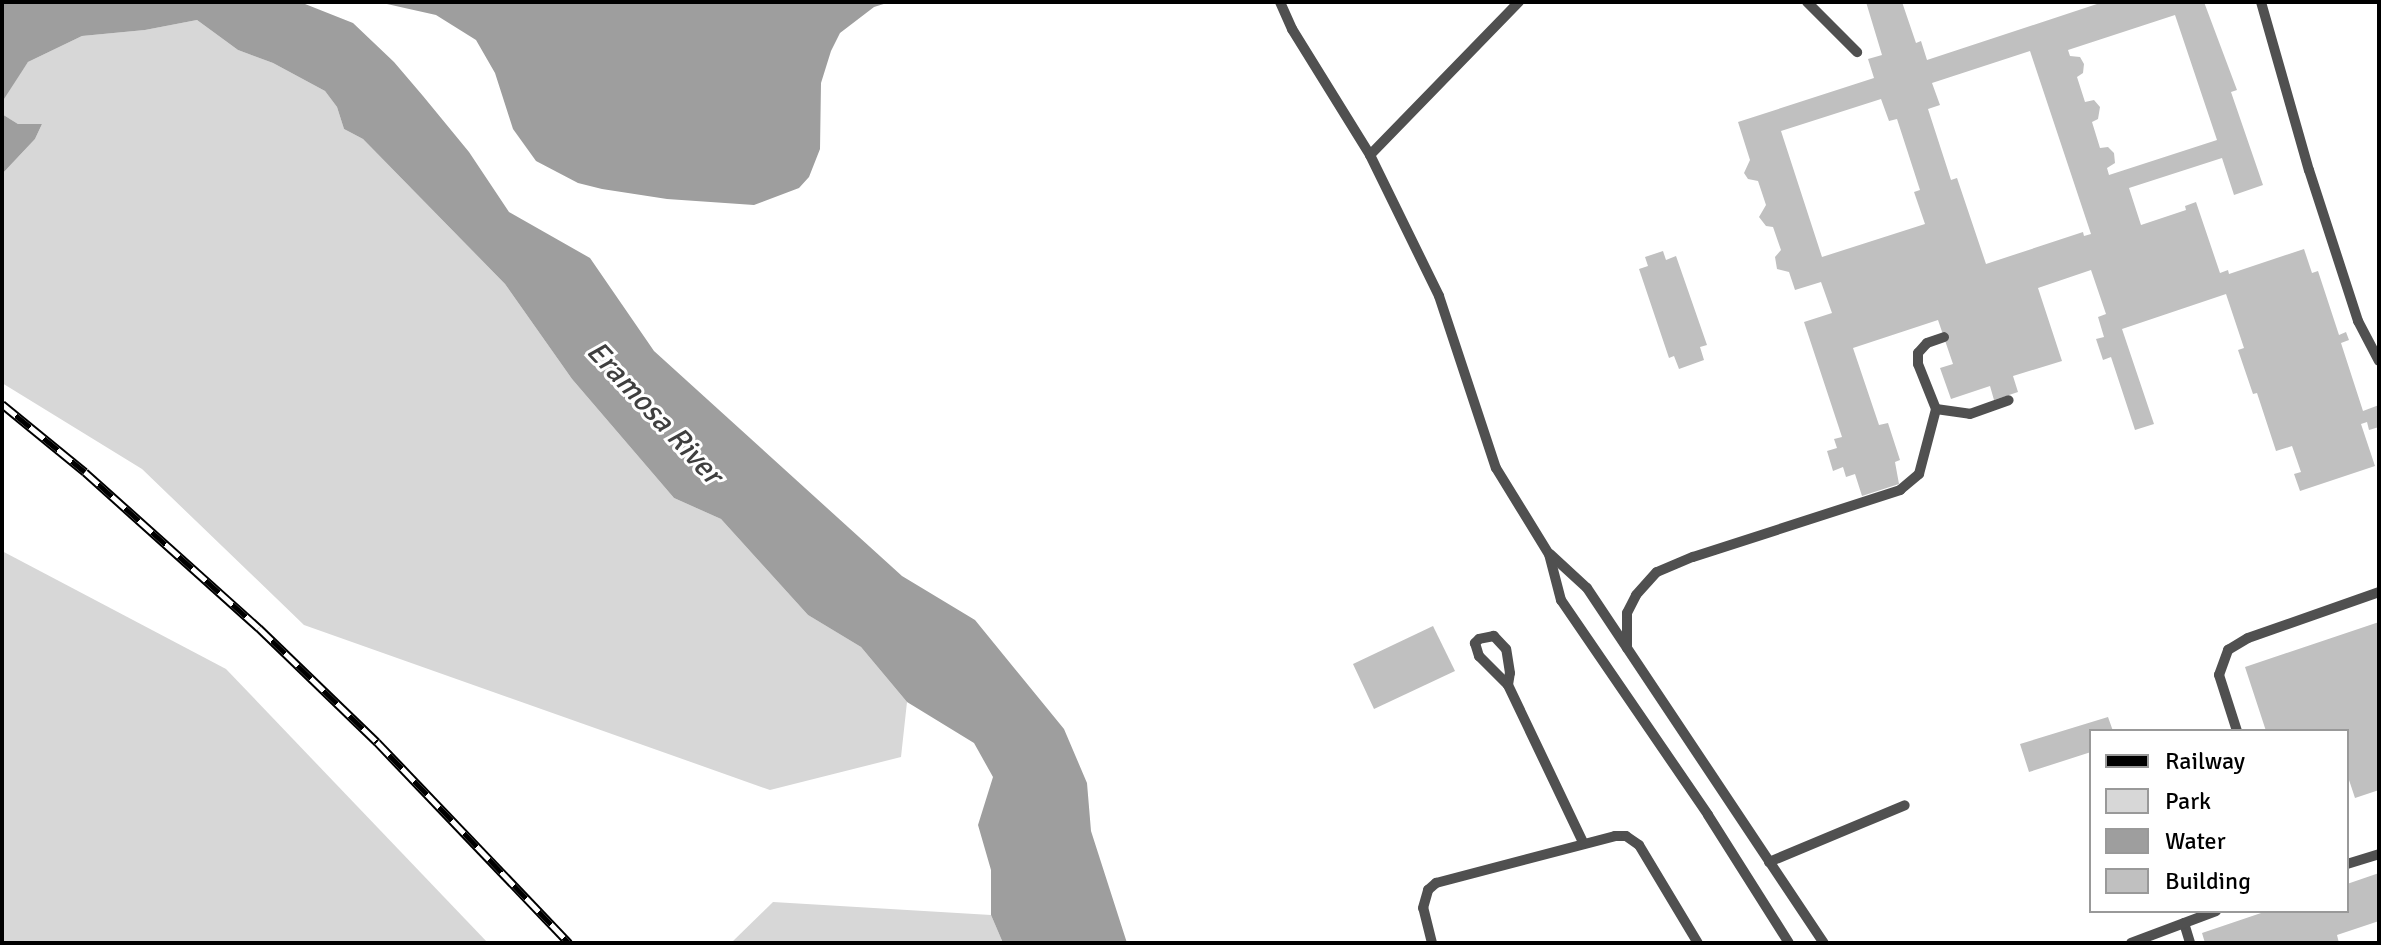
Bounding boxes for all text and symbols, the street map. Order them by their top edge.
water label: Eramosa River [579,334,729,492]
legend [2089,729,2349,913]
text: Railway [2165,746,2245,776]
text: Park [2165,786,2211,816]
text: Water [2165,826,2225,856]
text: Building [2165,866,2251,896]

